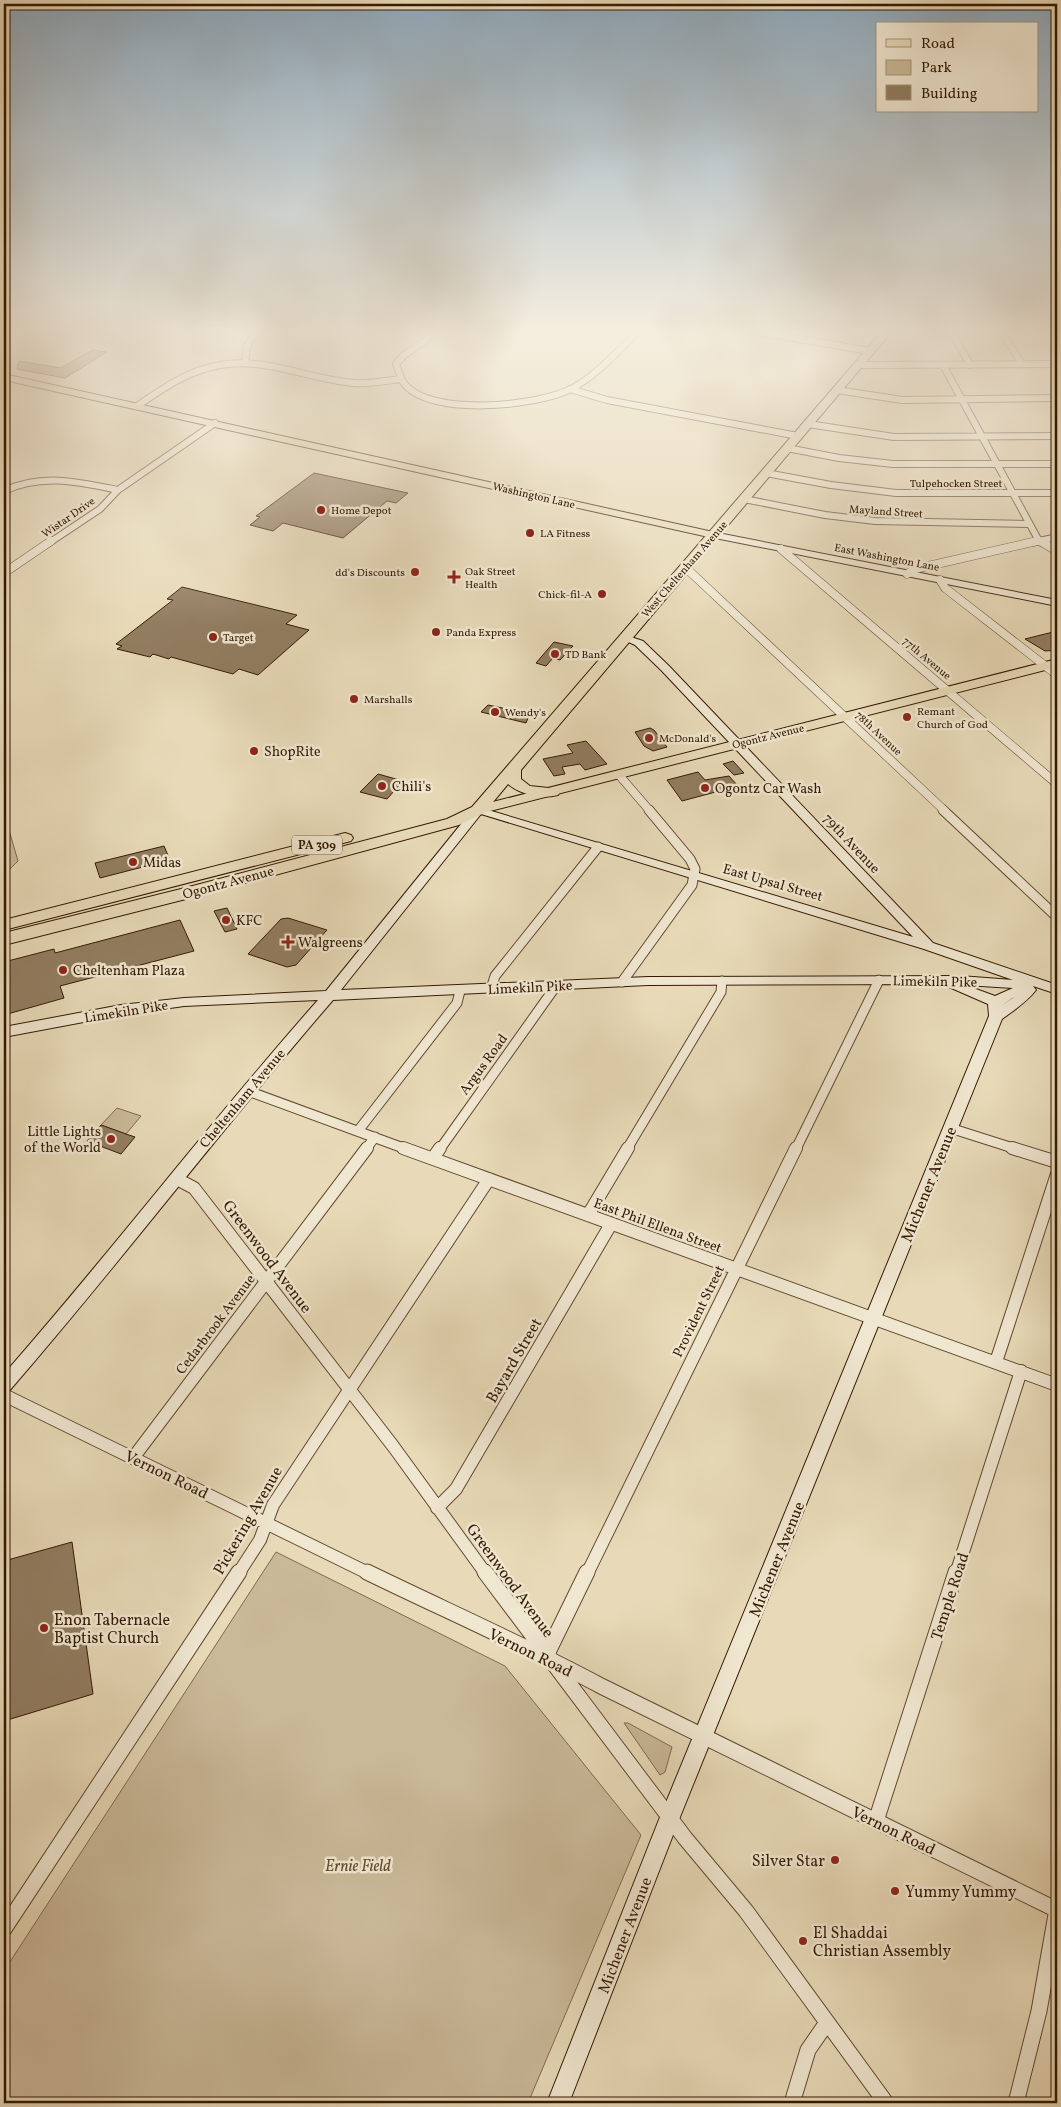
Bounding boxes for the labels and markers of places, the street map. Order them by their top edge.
marker: Home Depot [315,504,327,516]
place label: Home Depot [331,504,392,519]
marker: LA Fitness [524,527,536,539]
place label: LA Fitness [540,527,591,542]
place label: Oak Street Health [465,565,516,593]
place label: dd's Discounts [335,566,405,581]
marker: dd's Discounts [409,566,421,578]
marker: Oak Street Health [447,570,461,584]
place label: Chick-fil-A [538,588,592,603]
marker: Chick-fil-A [596,588,608,600]
marker: Panda Express [430,626,442,638]
place label: Panda Express [446,626,516,641]
marker: Target [207,631,219,643]
place label: Target [223,631,254,646]
marker: TD Bank [549,648,561,660]
place label: TD Bank [565,648,606,663]
marker: Marshalls [348,693,360,705]
place label: Marshalls [364,693,413,708]
place label: Remant Church of God [917,705,988,733]
marker: Wendy's [489,706,501,718]
place label: Wendy's [505,706,546,721]
marker: Remant Church of God [901,711,913,723]
marker: McDonald's [643,732,655,744]
place label: McDonald's [659,732,717,747]
place label: ShopRite [264,743,321,762]
marker: ShopRite [248,745,260,757]
place label: Chili's [392,778,431,797]
marker: Chili's [376,780,388,792]
place label: Ogontz Car Wash [715,780,822,799]
marker: Ogontz Car Wash [699,782,711,794]
place label: Midas [143,854,181,873]
marker: Midas [127,856,139,868]
place label: KFC [236,912,263,931]
marker: KFC [220,914,232,926]
place label: Walgreens [298,934,363,953]
marker: Walgreens [282,936,294,948]
place label: Cheltenham Plaza [73,962,185,981]
marker: Cheltenham Plaza [57,964,69,976]
place label: Little Lights of the World [24,1123,101,1158]
marker: Little Lights of the World [105,1133,117,1145]
place label: Enon Tabernacle Baptist Church [54,1610,170,1650]
marker: Enon Tabernacle Baptist Church [38,1622,50,1634]
place label: Silver Star [752,1851,825,1873]
marker: Silver Star [829,1854,841,1866]
place label: Yummy Yummy [905,1882,1017,1904]
marker: Yummy Yummy [889,1885,901,1897]
place label: El Shaddai Christian Assembly [813,1923,952,1963]
marker: El Shaddai Christian Assembly [797,1935,809,1947]

